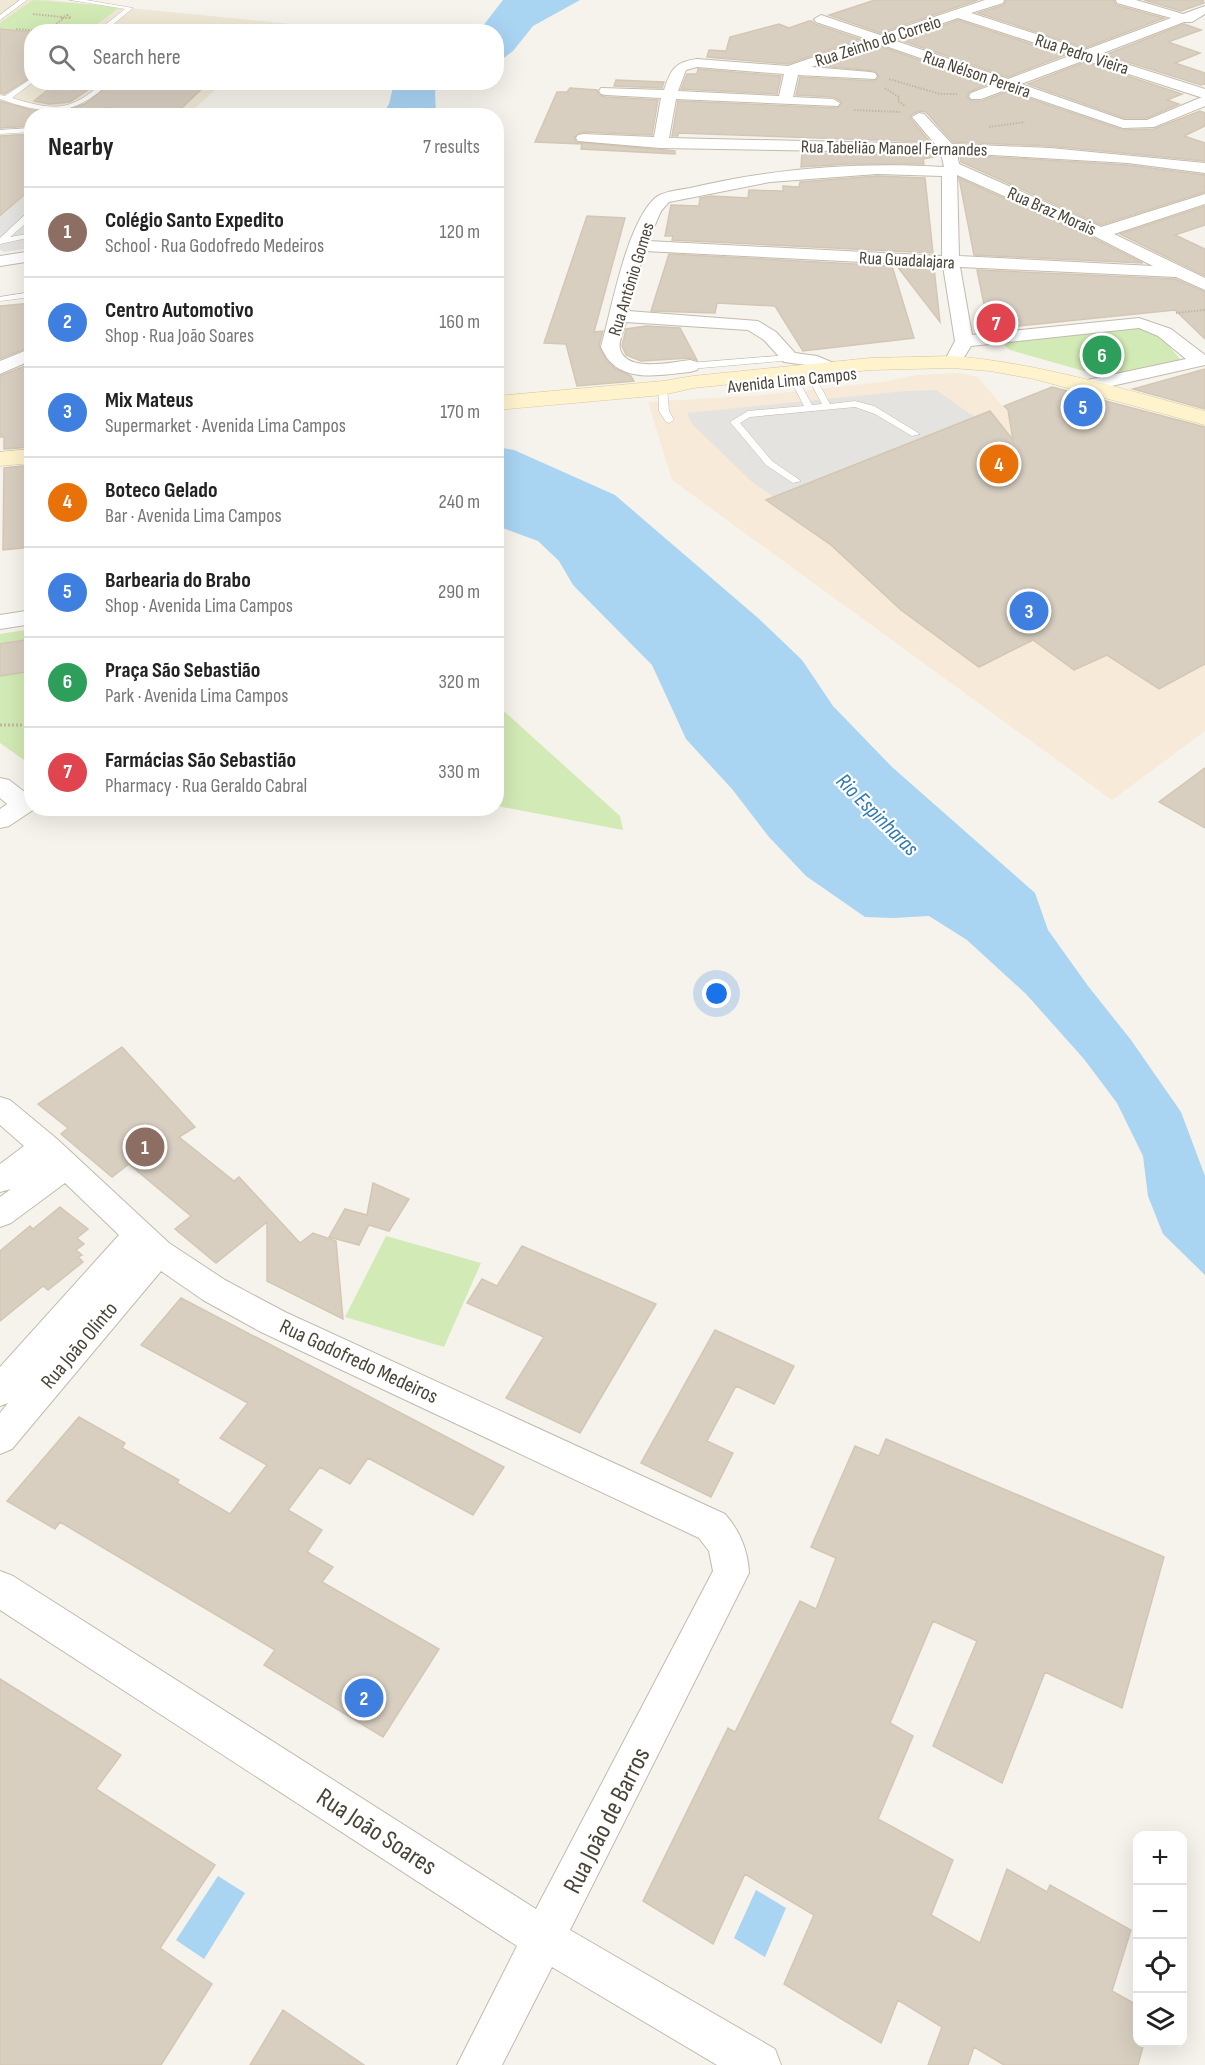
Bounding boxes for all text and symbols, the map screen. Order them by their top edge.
street label: Rua Zeinho do Correio [813,11,944,72]
search box [24,24,504,90]
street label: Rua Pedro Vieira [1032,29,1131,79]
icon: search [45,41,78,74]
text: Search here [93,44,180,71]
street label: Rua Nélson Pereira [920,46,1033,103]
text: Nearby [48,132,114,163]
text: 7 results [423,135,480,159]
street label: Rua Tabelião Manoel Fernandes [801,136,987,161]
street label: Rua Braz Morais [1004,183,1099,240]
text: Colégio Santo Expedito [105,207,284,234]
text: 1 [64,220,71,244]
text: 120 m [440,220,480,244]
street label: Rua Antônio Gomes [604,220,659,338]
text: School · Rua Godofredo Medeiros [105,234,324,258]
street label: Rua Guadalajara [859,248,955,273]
text: Centro Automotivo [105,297,254,324]
pin: 7 [976,300,1016,346]
text: 2 [63,310,72,334]
text: 160 m [439,310,480,334]
text: Shop · Rua João Soares [105,324,254,348]
pin: 6 [1082,332,1122,378]
street label: Avenida Lima Campos [726,363,858,398]
pin: 5 [1064,384,1102,430]
text: Mix Mateus [105,387,194,414]
text: 3 [63,400,72,424]
text: 170 m [440,400,480,424]
text: Supermarket · Avenida Lima Campos [105,414,346,438]
pin: 4 [980,442,1018,486]
text: Boteco Gelado [105,477,217,504]
text: 4 [63,490,72,514]
text: 240 m [439,490,480,514]
text: Bar · Avenida Lima Campos [105,504,282,528]
text: Barbearia do Brabo [105,567,251,594]
text: 5 [63,580,72,604]
text: 290 m [438,580,480,604]
pin: 3 [1010,588,1048,634]
text: Shop · Avenida Lima Campos [105,594,293,618]
text: Praça São Sebastião [105,657,260,684]
text: 6 [63,670,72,694]
text: 320 m [438,670,480,694]
text: Park · Avenida Lima Campos [105,684,289,708]
text: Farmácias São Sebastião [105,747,296,774]
text: 7 [63,760,72,784]
text: 330 m [438,760,480,784]
water label: Rio Espinharas [830,768,924,862]
text: Pharmacy · Rua Geraldo Cabral [105,774,307,798]
your location [702,979,731,1008]
pin: 1 [126,1124,164,1170]
street label: Rua João Olinto [36,1297,123,1394]
street label: Rua Godofredo Medeiros [276,1314,442,1409]
pin: 2 [344,1676,384,1720]
street label: Rua João de Barros [557,1742,657,1899]
street label: Rua João Soares [310,1782,442,1883]
map controls [1133,1831,1187,2047]
button: + [1133,1831,1187,1885]
button: − [1133,1885,1187,1939]
button: locate [1133,1939,1187,1993]
button: layers [1133,1993,1187,2047]

